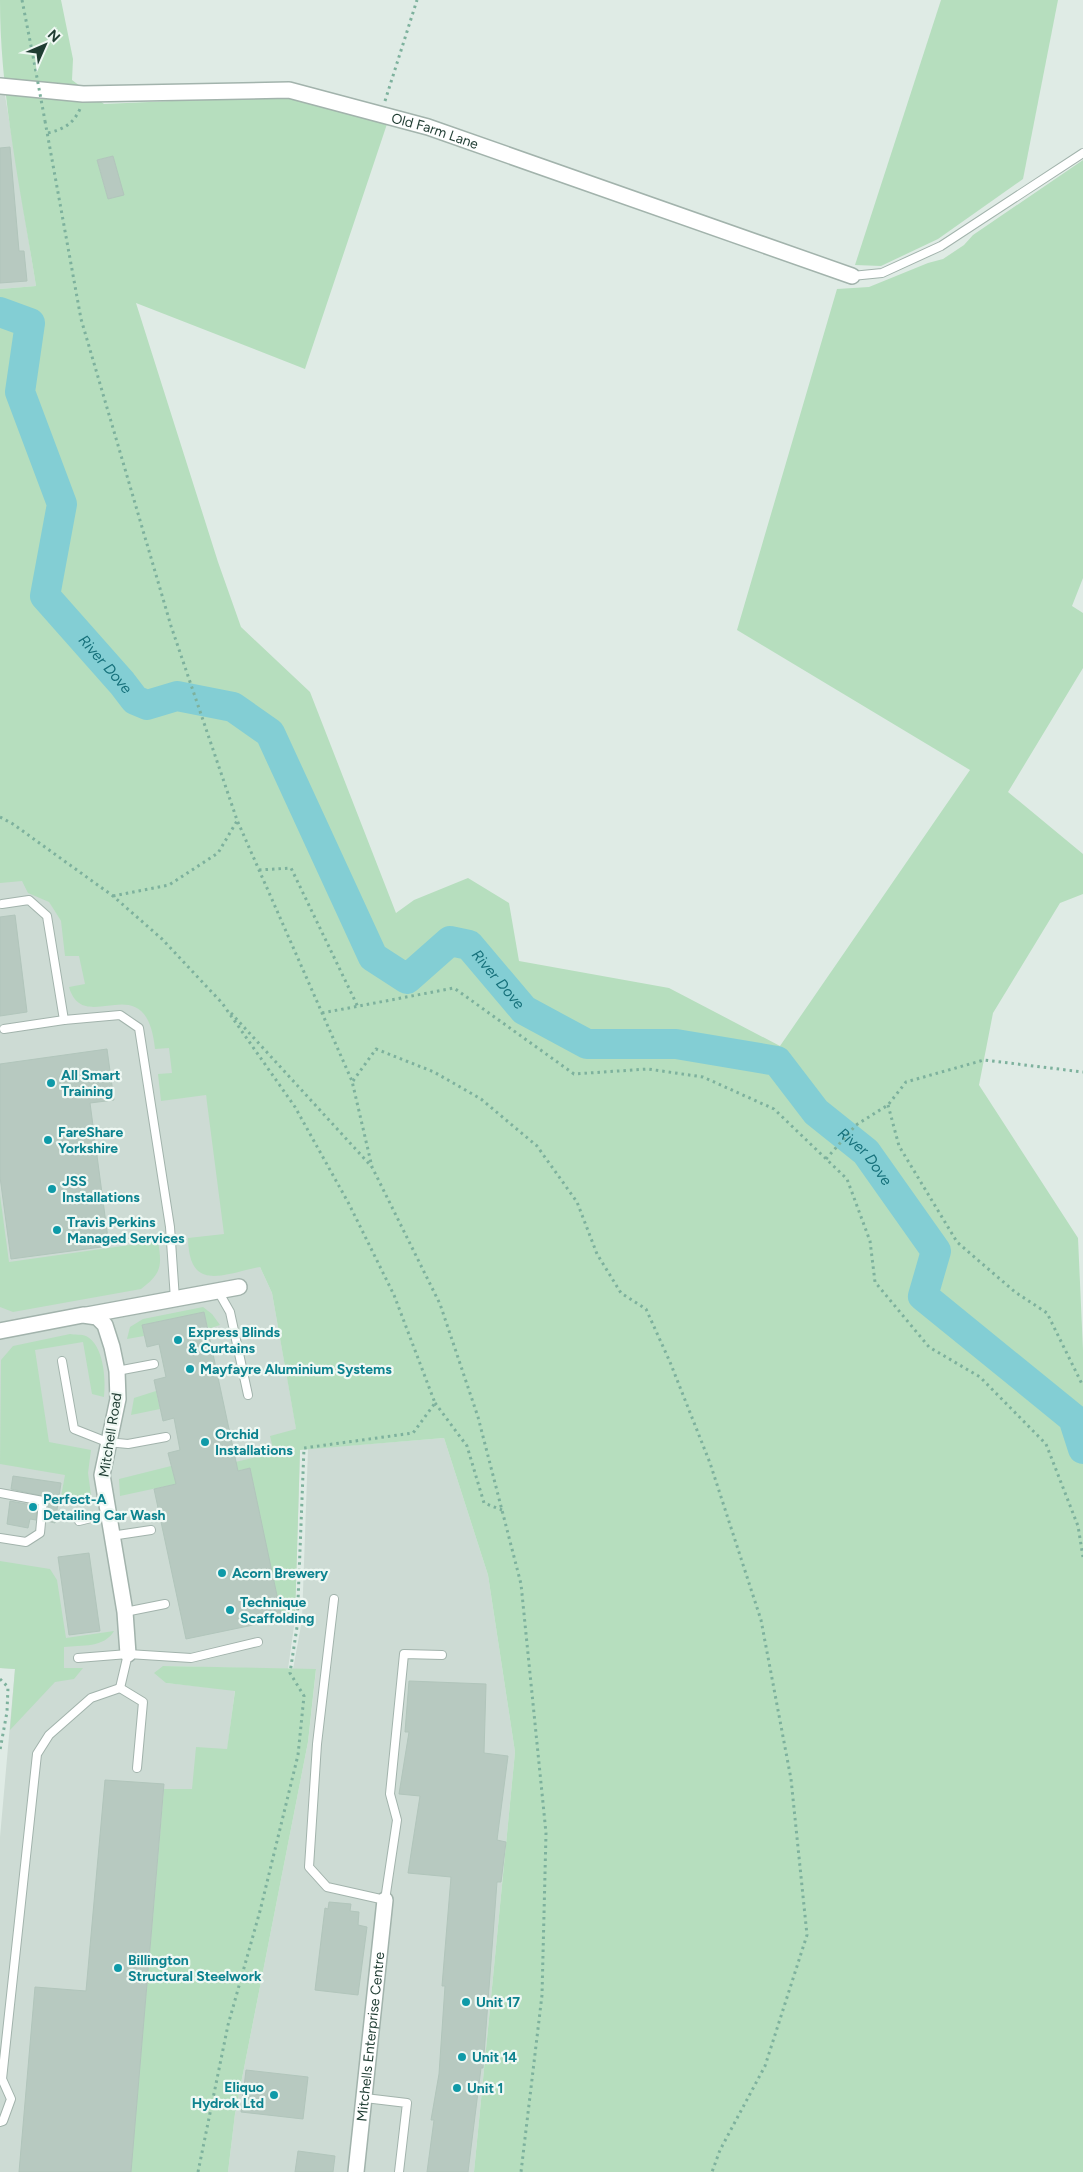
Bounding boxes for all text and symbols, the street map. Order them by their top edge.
north arrow [20,20,70,70]
text: N [44,26,64,46]
street label: Old Farm Lane [390,110,481,153]
water label: River Dove [75,631,136,697]
water label: River Dove [468,946,528,1013]
place label: All Smart Training [61,1067,121,1100]
marker: All Smart Training [45,1077,57,1089]
place label: FareShare Yorkshire [58,1124,123,1157]
water label: River Dove [834,1124,896,1189]
marker: FareShare Yorkshire [42,1134,54,1146]
place label: JSS Installations [62,1173,140,1206]
marker: JSS Installations [46,1183,58,1195]
place label: Travis Perkins Managed Services [67,1214,185,1247]
marker: Travis Perkins Managed Services [51,1224,63,1236]
place label: Express Blinds & Curtains [188,1324,281,1357]
marker: Express Blinds & Curtains [172,1334,184,1346]
place label: Mayfayre Aluminium Systems [200,1361,392,1378]
marker: Mayfayre Aluminium Systems [184,1363,196,1375]
street label: Mitchell Road [95,1392,126,1479]
place label: Orchid Installations [215,1426,293,1459]
marker: Orchid Installations [199,1436,211,1448]
place label: Perfect-A Detailing Car Wash [43,1491,165,1524]
marker: Perfect-A Detailing Car Wash [27,1501,39,1513]
place label: Acorn Brewery [232,1565,329,1582]
marker: Acorn Brewery [216,1567,228,1579]
place label: Technique Scaffolding [240,1594,314,1627]
marker: Technique Scaffolding [224,1604,236,1616]
street label: Mitchells Enterprise Centre [353,1951,388,2123]
place label: Billington Structural Steelwork [128,1952,262,1985]
marker: Billington Structural Steelwork [112,1962,124,1974]
place label: Unit 17 [476,1994,520,2011]
marker: Unit 17 [460,1996,472,2008]
place label: Unit 14 [472,2049,517,2066]
marker: Unit 14 [456,2051,468,2063]
place label: Eliquo Hydrok Ltd [192,2079,264,2112]
place label: Unit 1 [467,2080,503,2097]
marker: Unit 1 [451,2082,463,2094]
marker: Eliquo Hydrok Ltd [268,2089,280,2101]

